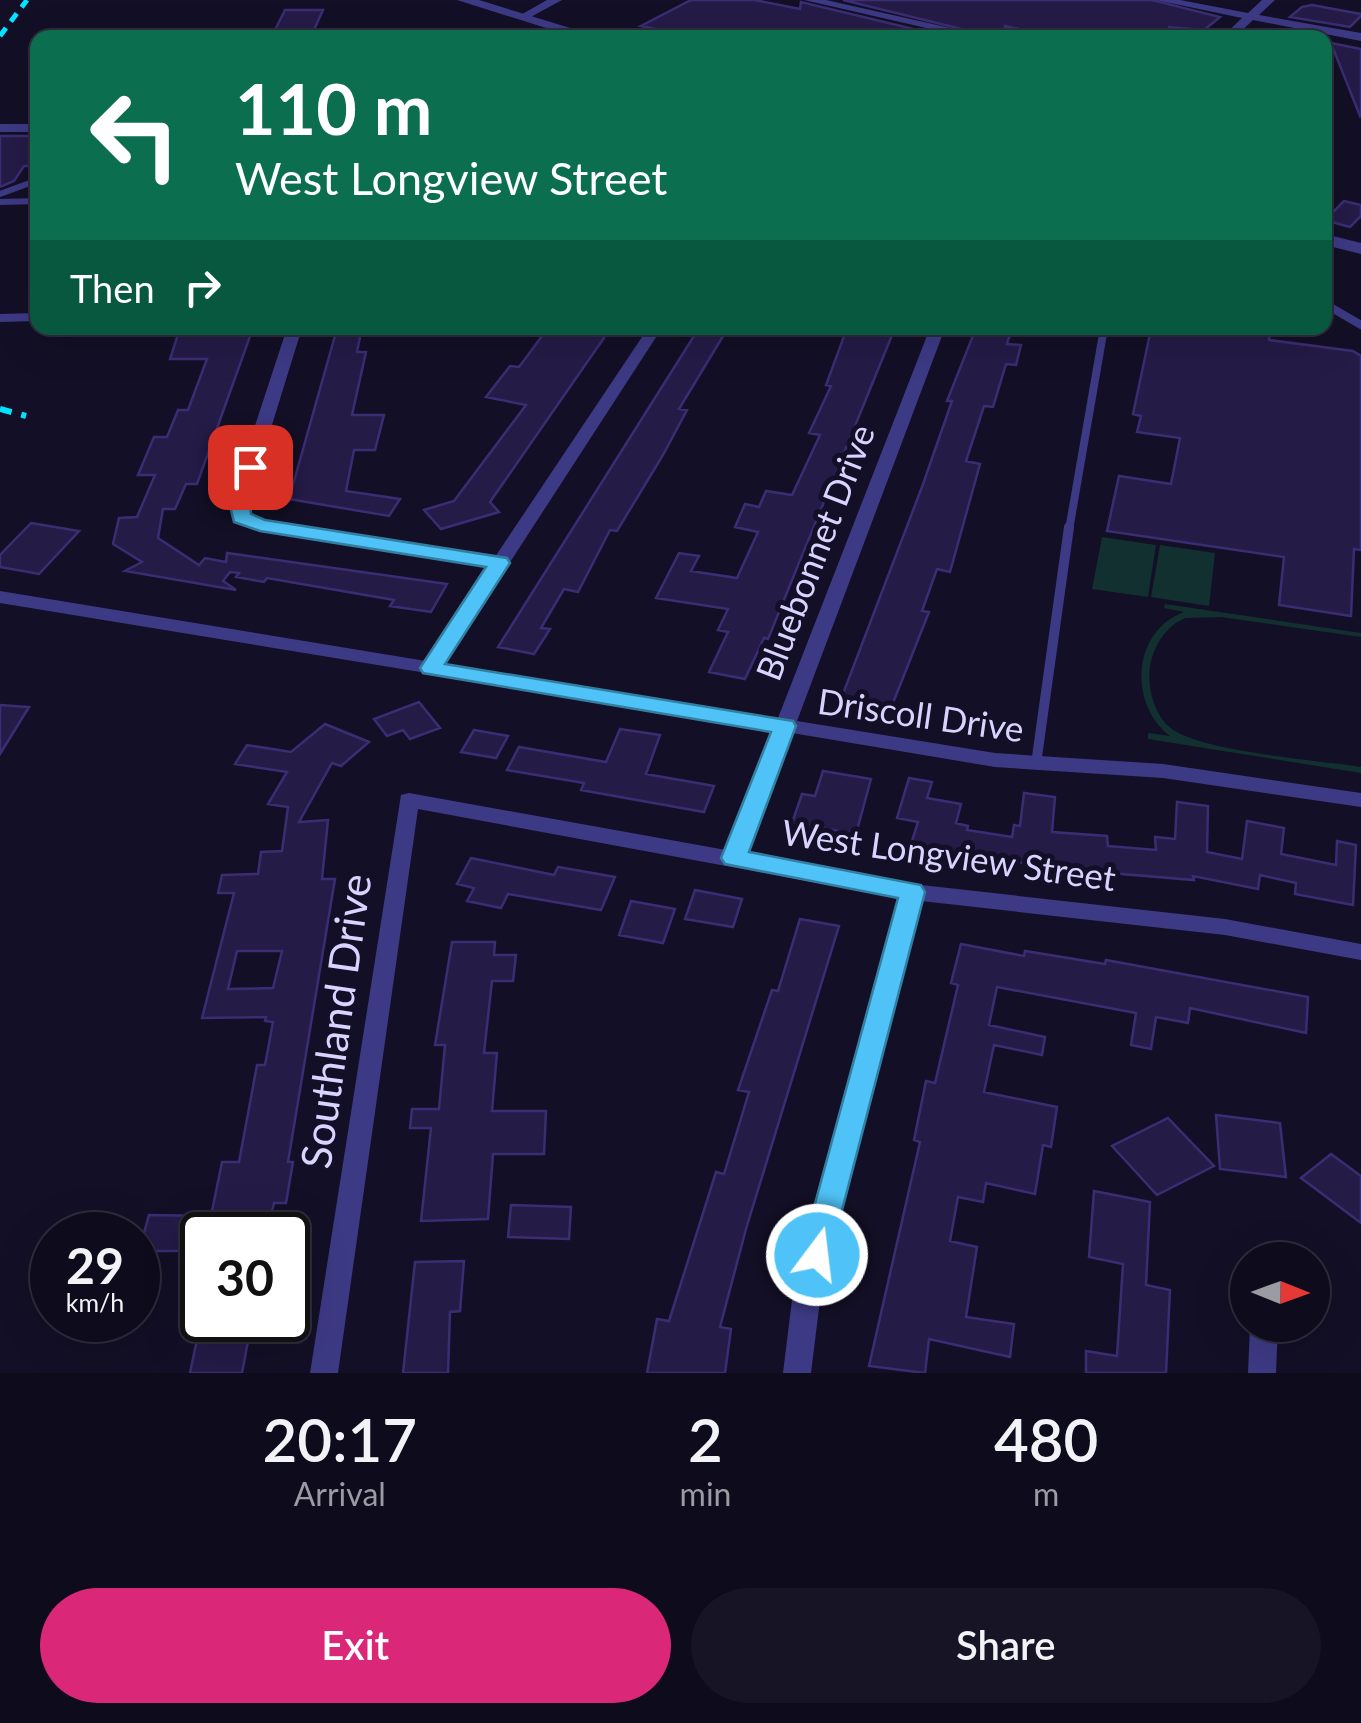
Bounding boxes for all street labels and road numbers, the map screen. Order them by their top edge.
street label: Bluebonnet Drive [746,418,882,686]
street label: Driscoll Drive [815,679,1027,749]
street label: West Longview Street [780,810,1119,898]
street label: Southland Drive [290,870,380,1172]

